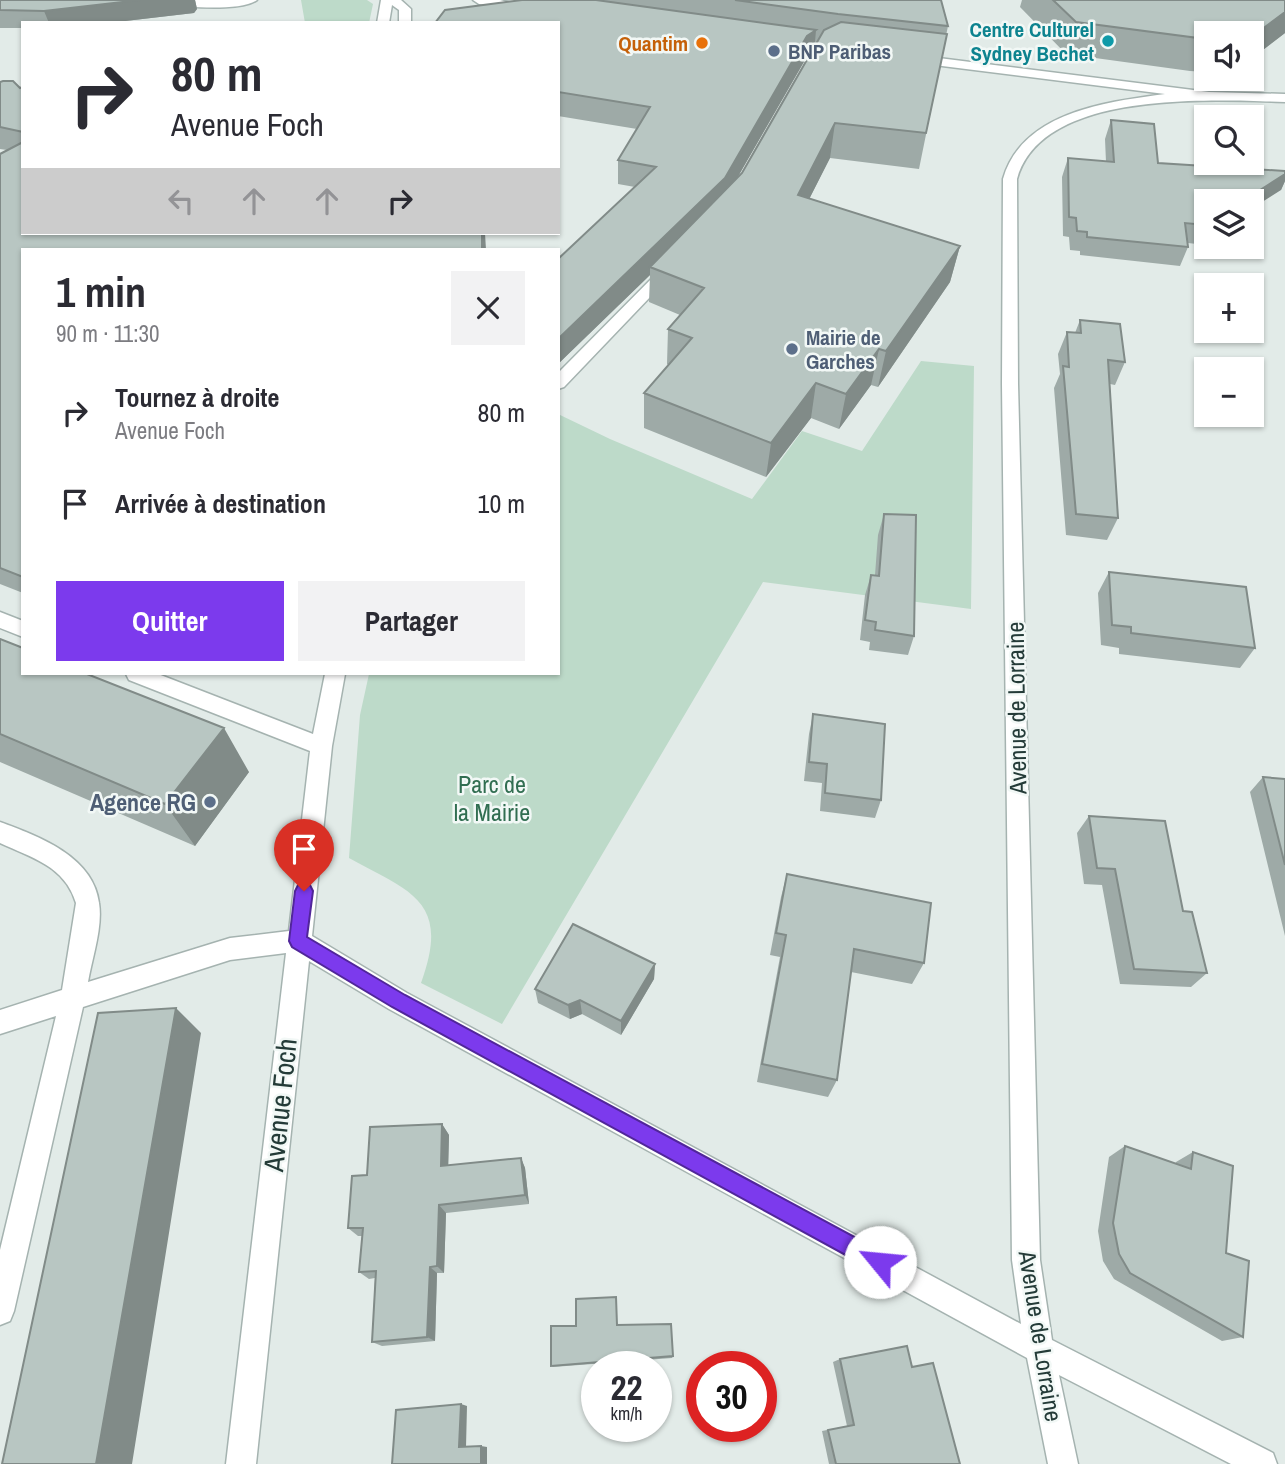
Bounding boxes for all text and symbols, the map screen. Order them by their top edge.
place label: Centre Culturel Sydney Bechet [970,15,1094,68]
map controls [1194,21,1264,427]
button: sound [1194,21,1264,91]
place label: Quantim [618,29,688,58]
marker: Centre Culturel Sydney Bechet [1100,33,1116,49]
marker: Quantim [694,35,710,51]
place label: BNP Paribas [788,37,891,66]
text: 80 m [171,40,263,106]
marker: BNP Paribas [766,43,782,59]
icon: right [56,49,147,140]
text: Avenue Foch [171,103,324,146]
button: search [1194,105,1264,175]
icon: left [162,182,200,220]
icon: ahead [235,182,273,220]
icon: ahead [308,182,346,220]
icon: right [381,182,419,220]
button: layers [1194,189,1264,259]
text: 1 min [56,264,146,320]
button: close [451,271,525,345]
button: + [1194,273,1264,343]
text: 90 m · 11:30 [56,318,159,349]
place label: Mairie de Garches [806,323,881,376]
marker: Mairie de Garches [784,341,800,357]
button: − [1194,357,1264,427]
text: Tournez à droite [115,380,279,415]
icon: right [56,394,94,432]
text: 80 m [478,395,525,430]
text: Avenue Foch [115,415,225,446]
icon: arrive [56,485,94,523]
text: Arrivée à destination [115,486,326,521]
text: 10 m [478,486,525,521]
button: Quitter [56,581,284,661]
button: Partager [298,581,525,661]
street label: Avenue de Lorraine [998,621,1034,796]
park label: Parc de la Mairie [454,768,530,828]
place label: Agence RG [90,786,196,818]
marker: Agence RG [202,794,218,810]
pin [274,819,334,891]
icon: arrive [285,830,323,868]
street label: Avenue Foch [254,1036,306,1175]
position arrow [843,1225,917,1299]
street label: Avenue de Lorraine [1012,1247,1070,1424]
speed limit sign: 30 [686,1351,777,1442]
text: 22 [611,1364,642,1411]
text: km/h [611,1401,643,1426]

